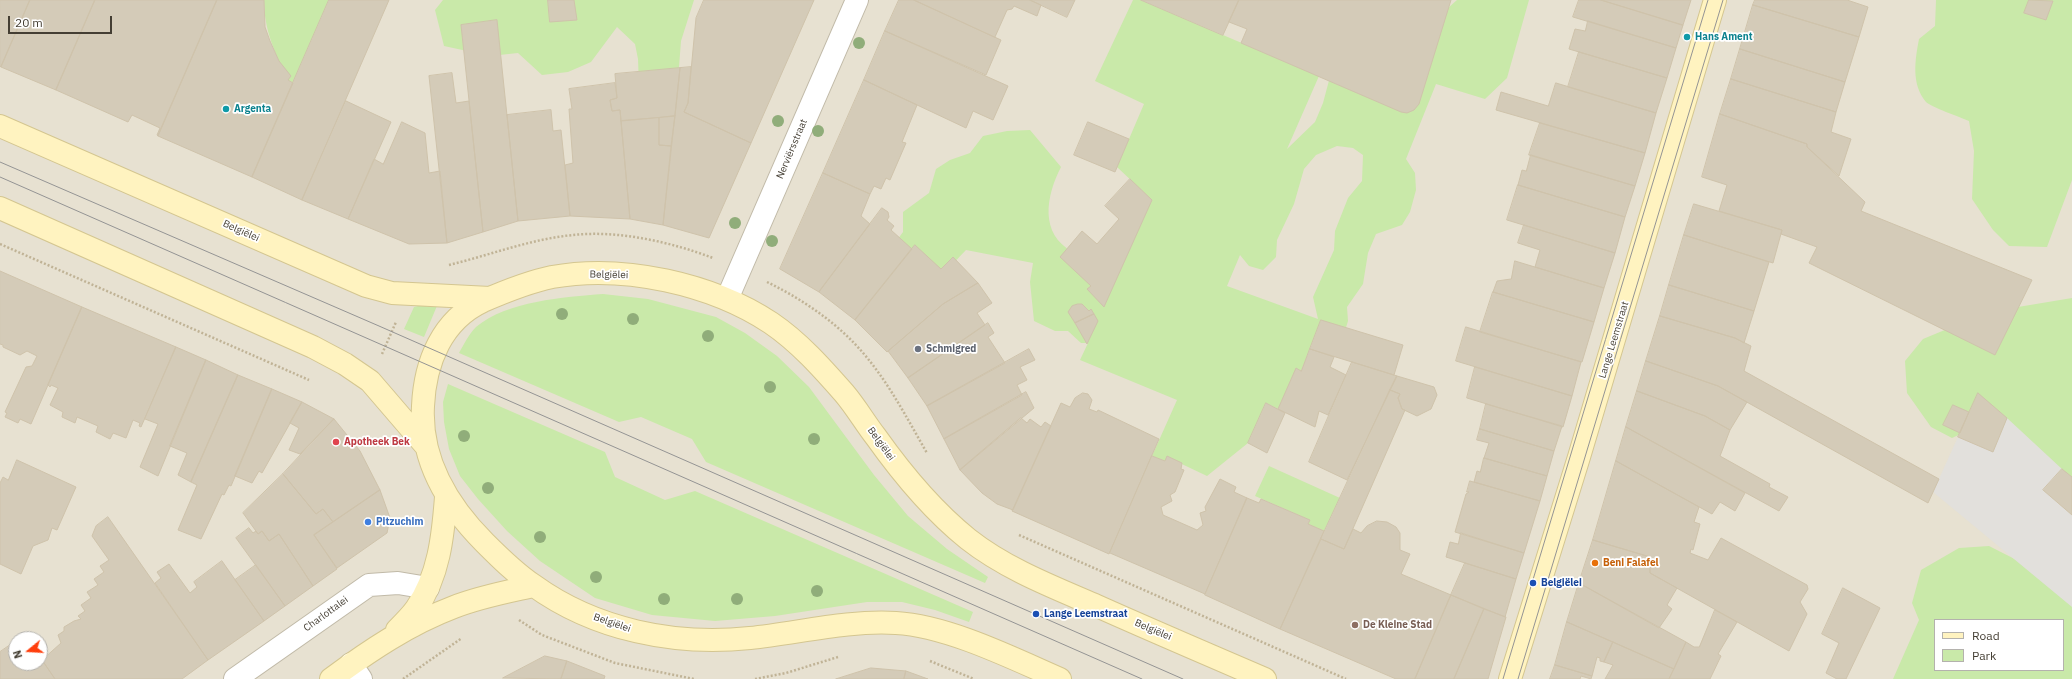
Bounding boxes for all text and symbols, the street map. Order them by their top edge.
scale bar [10,8,114,34]
text: 20 m [15,15,43,30]
place label: Hans Ament [1695,31,1752,43]
marker: Hans Ament [1682,32,1692,42]
place label: Argenta [234,103,271,115]
marker: Argenta [221,104,231,114]
street label: Nerviërsstraat [774,117,810,181]
street label: Belgiëlei [221,218,261,244]
street label: Belgiëlei [590,269,628,281]
street label: Lange Leemstraat [1597,300,1631,380]
place label: Schmigred [926,343,976,355]
marker: Schmigred [913,344,923,354]
street label: Belgiëlei [865,425,897,463]
place label: Apotheek Bek [344,436,410,448]
marker: Apotheek Bek [331,437,341,447]
place label: Pitzuchim [376,516,423,528]
marker: Pitzuchim [363,517,373,527]
place label: Beni Falafel [1603,557,1659,569]
marker: Beni Falafel [1590,558,1600,568]
place label: Belgiëlei [1541,577,1582,589]
marker: Belgiëlei [1528,578,1538,588]
street label: Charlottalei [301,594,351,634]
place label: Lange Leemstraat [1044,608,1128,620]
marker: Lange Leemstraat [1031,609,1041,619]
street label: Belgiëlei [592,611,632,635]
street label: Belgiëlei [1133,617,1173,643]
place label: De Kleine Stad [1363,619,1432,631]
legend [1934,619,2064,671]
marker: De Kleine Stad [1350,620,1360,630]
text: Road [1972,628,2000,643]
north arrow [8,631,48,671]
text: N [10,648,25,660]
text: Park [1972,648,1996,663]

